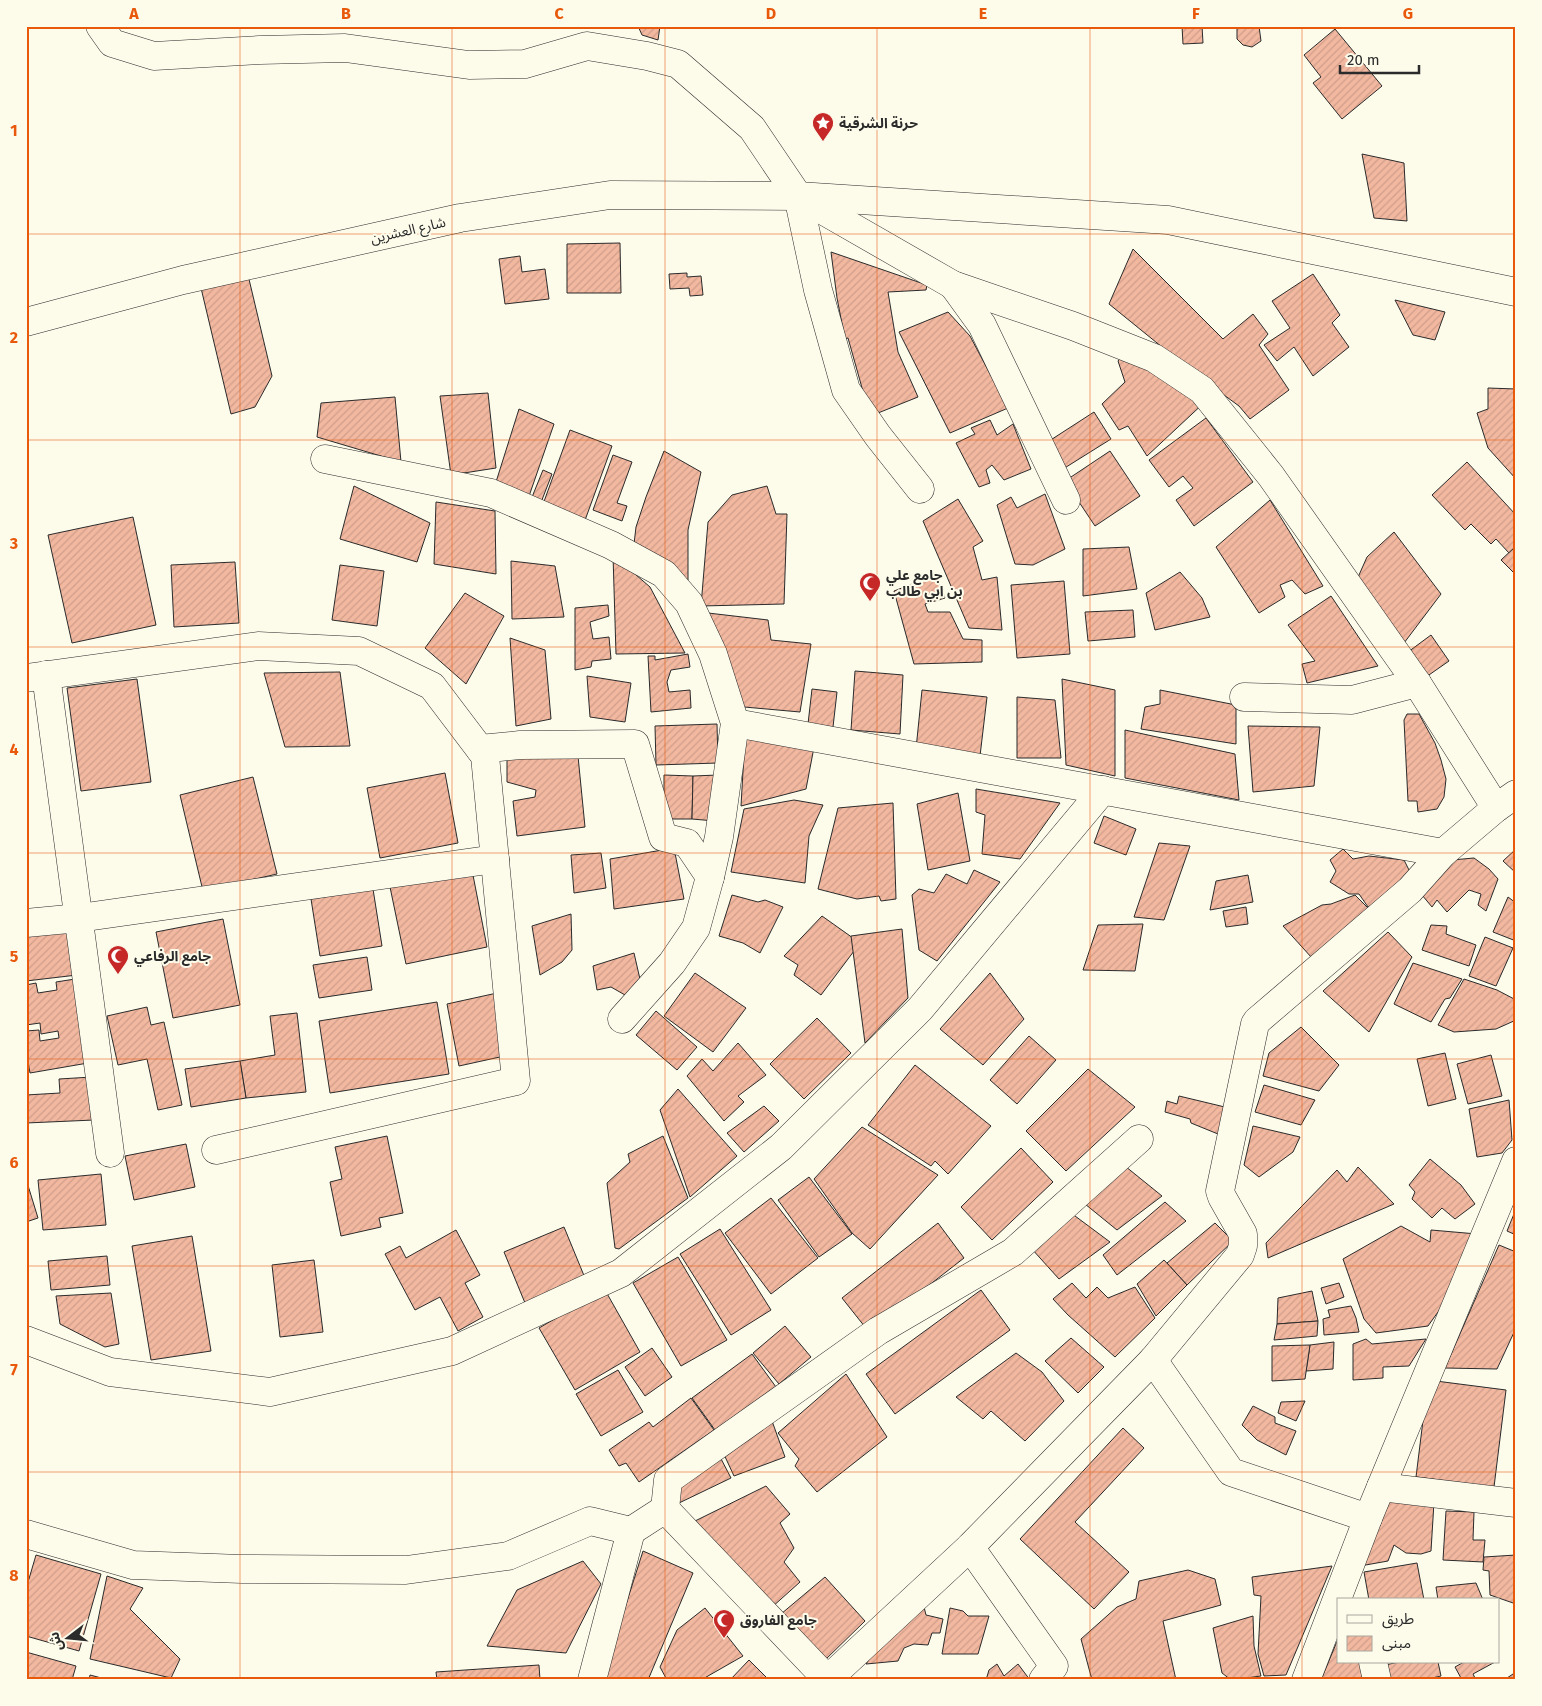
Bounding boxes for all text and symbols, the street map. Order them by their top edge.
text: A [128,4,139,23]
text: B [341,4,351,23]
text: C [554,4,564,23]
text: D [766,4,776,23]
text: E [979,4,987,23]
text: F [1192,4,1200,23]
text: G [1403,4,1413,23]
scale bar [1340,42,1418,74]
text: 20 m [1347,51,1380,69]
place icon: حرنة الشرقية [811,111,835,142]
place label: حرنة الشرقية [839,115,918,132]
text: 1 [10,121,18,140]
street label: شارع العشرين [369,214,448,249]
text: 2 [10,328,18,347]
text: 3 [9,534,18,553]
place label: جامع علي بن ابي طالب [886,567,963,602]
mosque icon: جامع علي بن ابي طالب [858,571,882,602]
text: 4 [9,740,19,759]
mosque icon: جامع الرفاعي [106,944,130,975]
text: 5 [10,947,19,966]
place label: جامع الرفاعي [134,948,211,967]
text: 6 [9,1153,19,1172]
text: 7 [10,1360,18,1379]
text: 8 [9,1566,19,1585]
legend [1337,1598,1500,1664]
mosque icon: جامع الفاروق [712,1608,736,1639]
text: طريق [1382,1610,1414,1629]
place label: جامع الفاروق [740,1612,817,1630]
north arrow [42,1614,92,1664]
text: ش [45,1630,67,1653]
text: مبنى [1382,1634,1411,1652]

